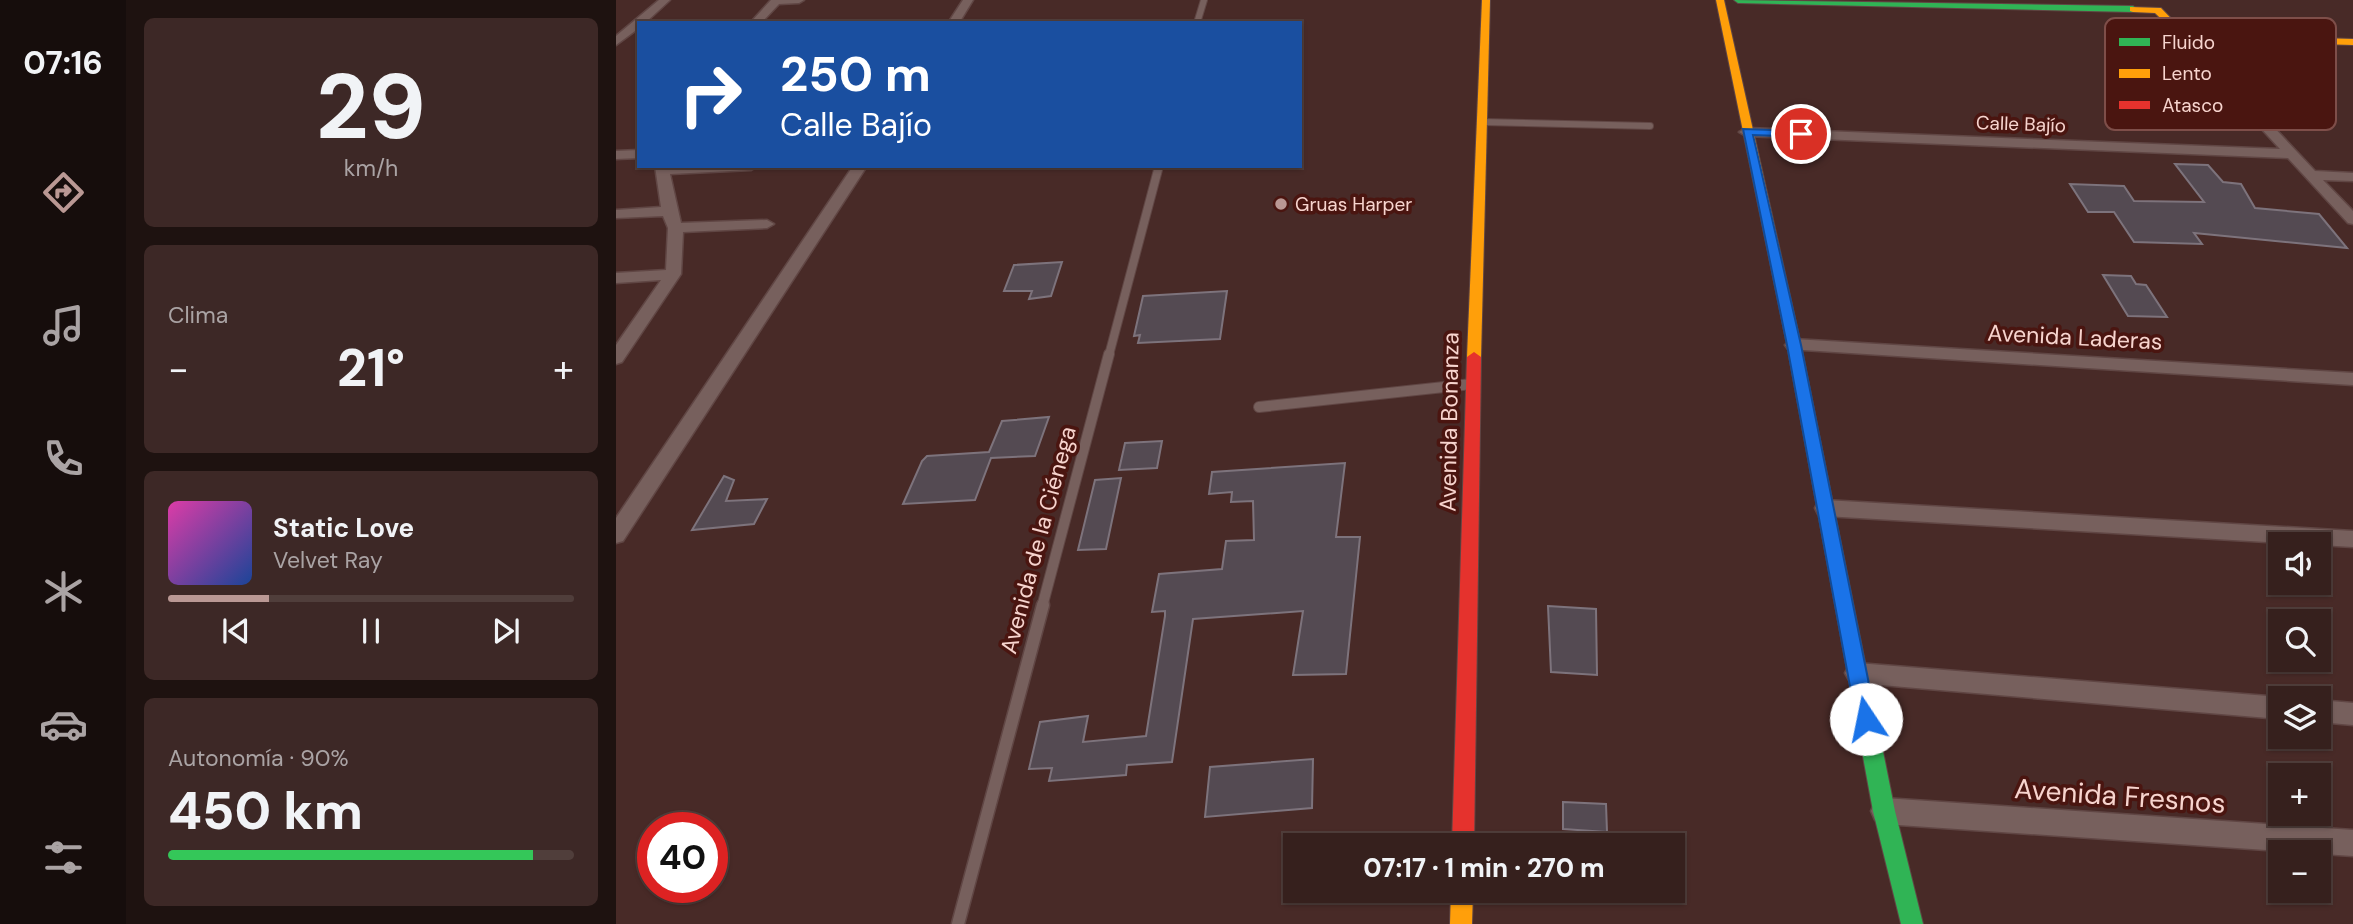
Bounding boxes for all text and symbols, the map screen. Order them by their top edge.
legend [2105,18,2336,130]
text: Fluido [2162,30,2215,55]
text: 07:16 [23,42,103,84]
text: 250 m [780,42,931,106]
text: 29 [316,48,426,166]
icon: right [665,49,756,140]
text: Lento [2162,61,2212,86]
text: Atasco [2162,93,2223,118]
text: Calle Bajío [780,104,932,146]
pin [1771,104,1831,164]
street label: Calle Bajío [1975,110,2067,138]
icon: arrive [1782,115,1820,153]
text: km/h [344,153,398,183]
icon: directions [39,168,88,217]
place label: Gruas Harper [1295,192,1412,217]
marker: Gruas Harper [1273,196,1289,212]
text: Clima [168,300,228,330]
icon: music [39,301,88,350]
street label: Avenida Laderas [1987,317,2163,357]
street label: Avenida Bonanza [1432,332,1466,512]
text: 21° [337,334,405,402]
text: − [168,344,189,394]
text: + [553,344,574,394]
street label: Avenida de la Ciénega [993,423,1083,657]
icon: phone [39,434,88,483]
text: Static Love [273,511,414,545]
map controls [2268,532,2331,903]
button: sound [2268,532,2331,595]
text: Velvet Ray [273,545,383,575]
icon: climate [39,567,88,616]
button: search [2268,609,2331,672]
icon: previous [217,612,255,650]
icon: pause [352,612,390,650]
icon: next [487,612,525,650]
position arrow [1829,682,1903,756]
button: layers [2268,686,2331,749]
icon: car [39,700,88,749]
text: Autonomía · 90% [168,743,349,773]
button: + [2268,763,2331,826]
street label: Avenida Fresnos [2013,770,2227,822]
text: 450 km [168,777,363,845]
speed limit sign: 40 [637,812,728,903]
icon: filters [39,833,88,882]
button: − [2268,840,2331,903]
text: 07:17 · 1 min · 270 m [1363,851,1605,885]

